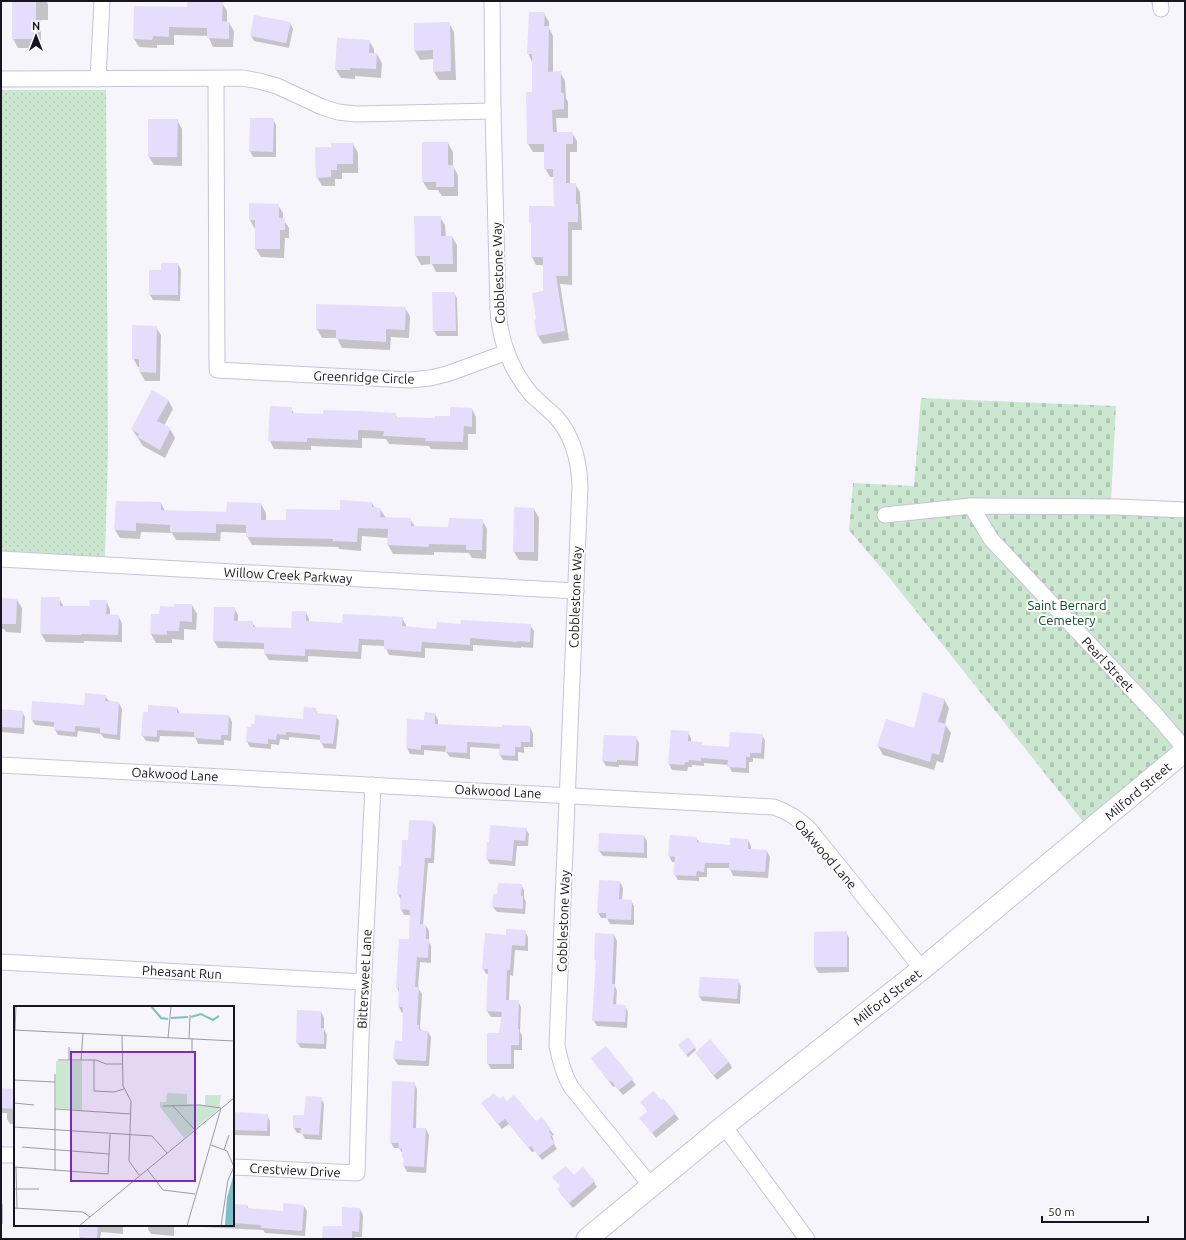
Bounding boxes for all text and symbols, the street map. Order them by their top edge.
north arrow [16,16,56,56]
text: N [32,20,40,32]
street label: Cobblestone Way [489,222,507,324]
street label: Greenridge Circle [313,368,415,386]
street label: Cobblestone Way [566,546,584,648]
street label: Willow Creek Parkway [223,565,353,585]
park label: Saint Bernard Cemetery [1027,598,1107,627]
street label: Pearl Street [1079,634,1137,694]
street label: Milford Street [1102,759,1174,823]
street label: Oakwood Lane [131,765,219,783]
street label: Oakwood Lane [454,782,542,800]
street label: Oakwood Lane [792,817,860,891]
street label: Cobblestone Way [554,870,572,972]
street label: Bittersweet Lane [354,929,374,1029]
street label: Pheasant Run [142,963,222,981]
street label: Milford Street [850,966,924,1028]
inset map [14,1006,234,1226]
street label: Crestview Drive [249,1161,341,1179]
scale bar [1042,1198,1148,1224]
text: 50 m [1048,1205,1075,1218]

